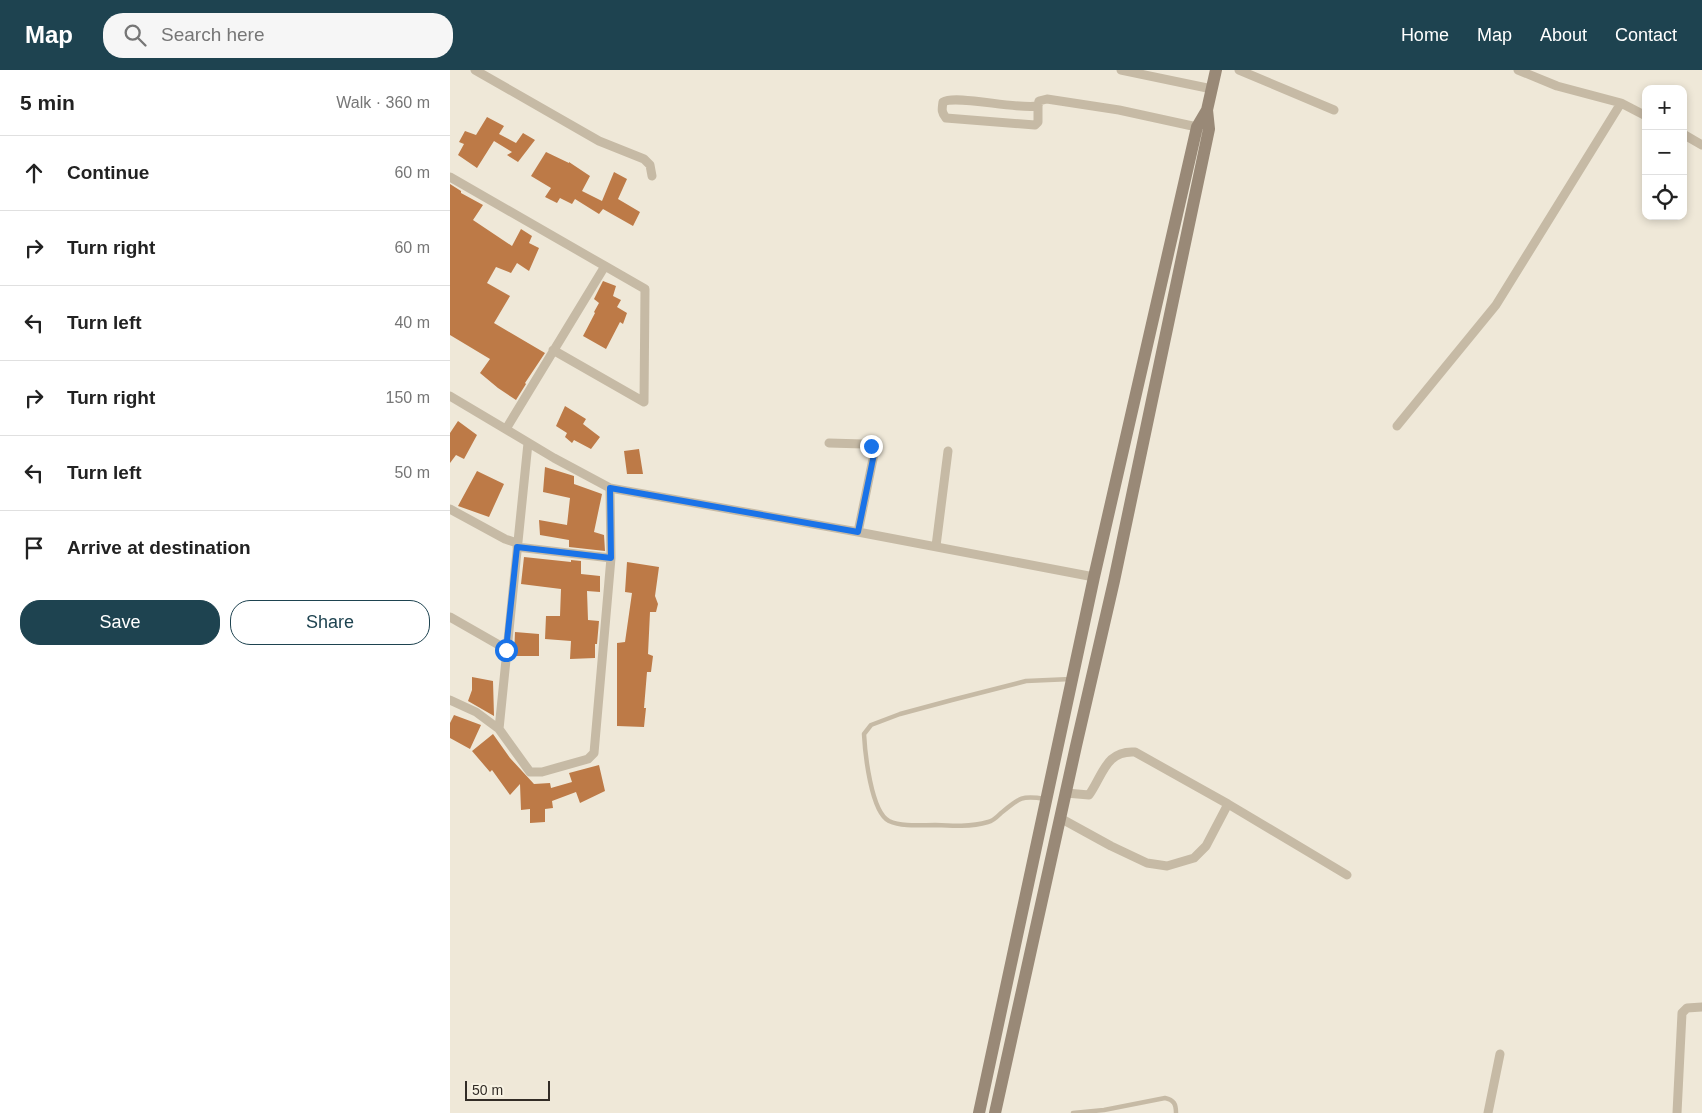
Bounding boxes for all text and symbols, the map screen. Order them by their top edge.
search box [103,13,453,58]
text: Map [25,21,73,48]
icon: search [121,21,149,49]
text: Search here [161,24,265,45]
text: Home [1401,25,1449,45]
text: Map [1477,25,1512,45]
text: About [1540,25,1587,45]
text: Contact [1615,25,1677,45]
map controls [1642,85,1687,220]
button: + [1642,85,1687,130]
text: 5 min [20,91,75,114]
text: Walk · 360 m [336,94,430,111]
button: − [1642,130,1687,175]
icon: ahead [20,159,48,187]
text: Continue [67,162,149,183]
text: 60 m [394,164,430,181]
button: locate [1642,175,1687,220]
icon: right [20,234,48,262]
text: Turn right [67,237,155,258]
text: 60 m [394,239,430,256]
icon: left [20,309,48,337]
text: Turn left [67,312,142,333]
text: 40 m [394,314,430,331]
icon: right [20,384,48,412]
text: Turn right [67,387,155,408]
text: 150 m [386,389,430,406]
route end [860,435,883,458]
icon: left [20,459,48,487]
text: Turn left [67,462,142,483]
text: 50 m [394,464,430,481]
icon: arrive [20,534,48,562]
text: Arrive at destination [67,537,251,558]
button: Save [20,600,220,645]
button: Share [230,600,430,645]
route start [495,639,518,662]
scale bar [465,1078,550,1101]
text: 50 m [472,1082,503,1098]

